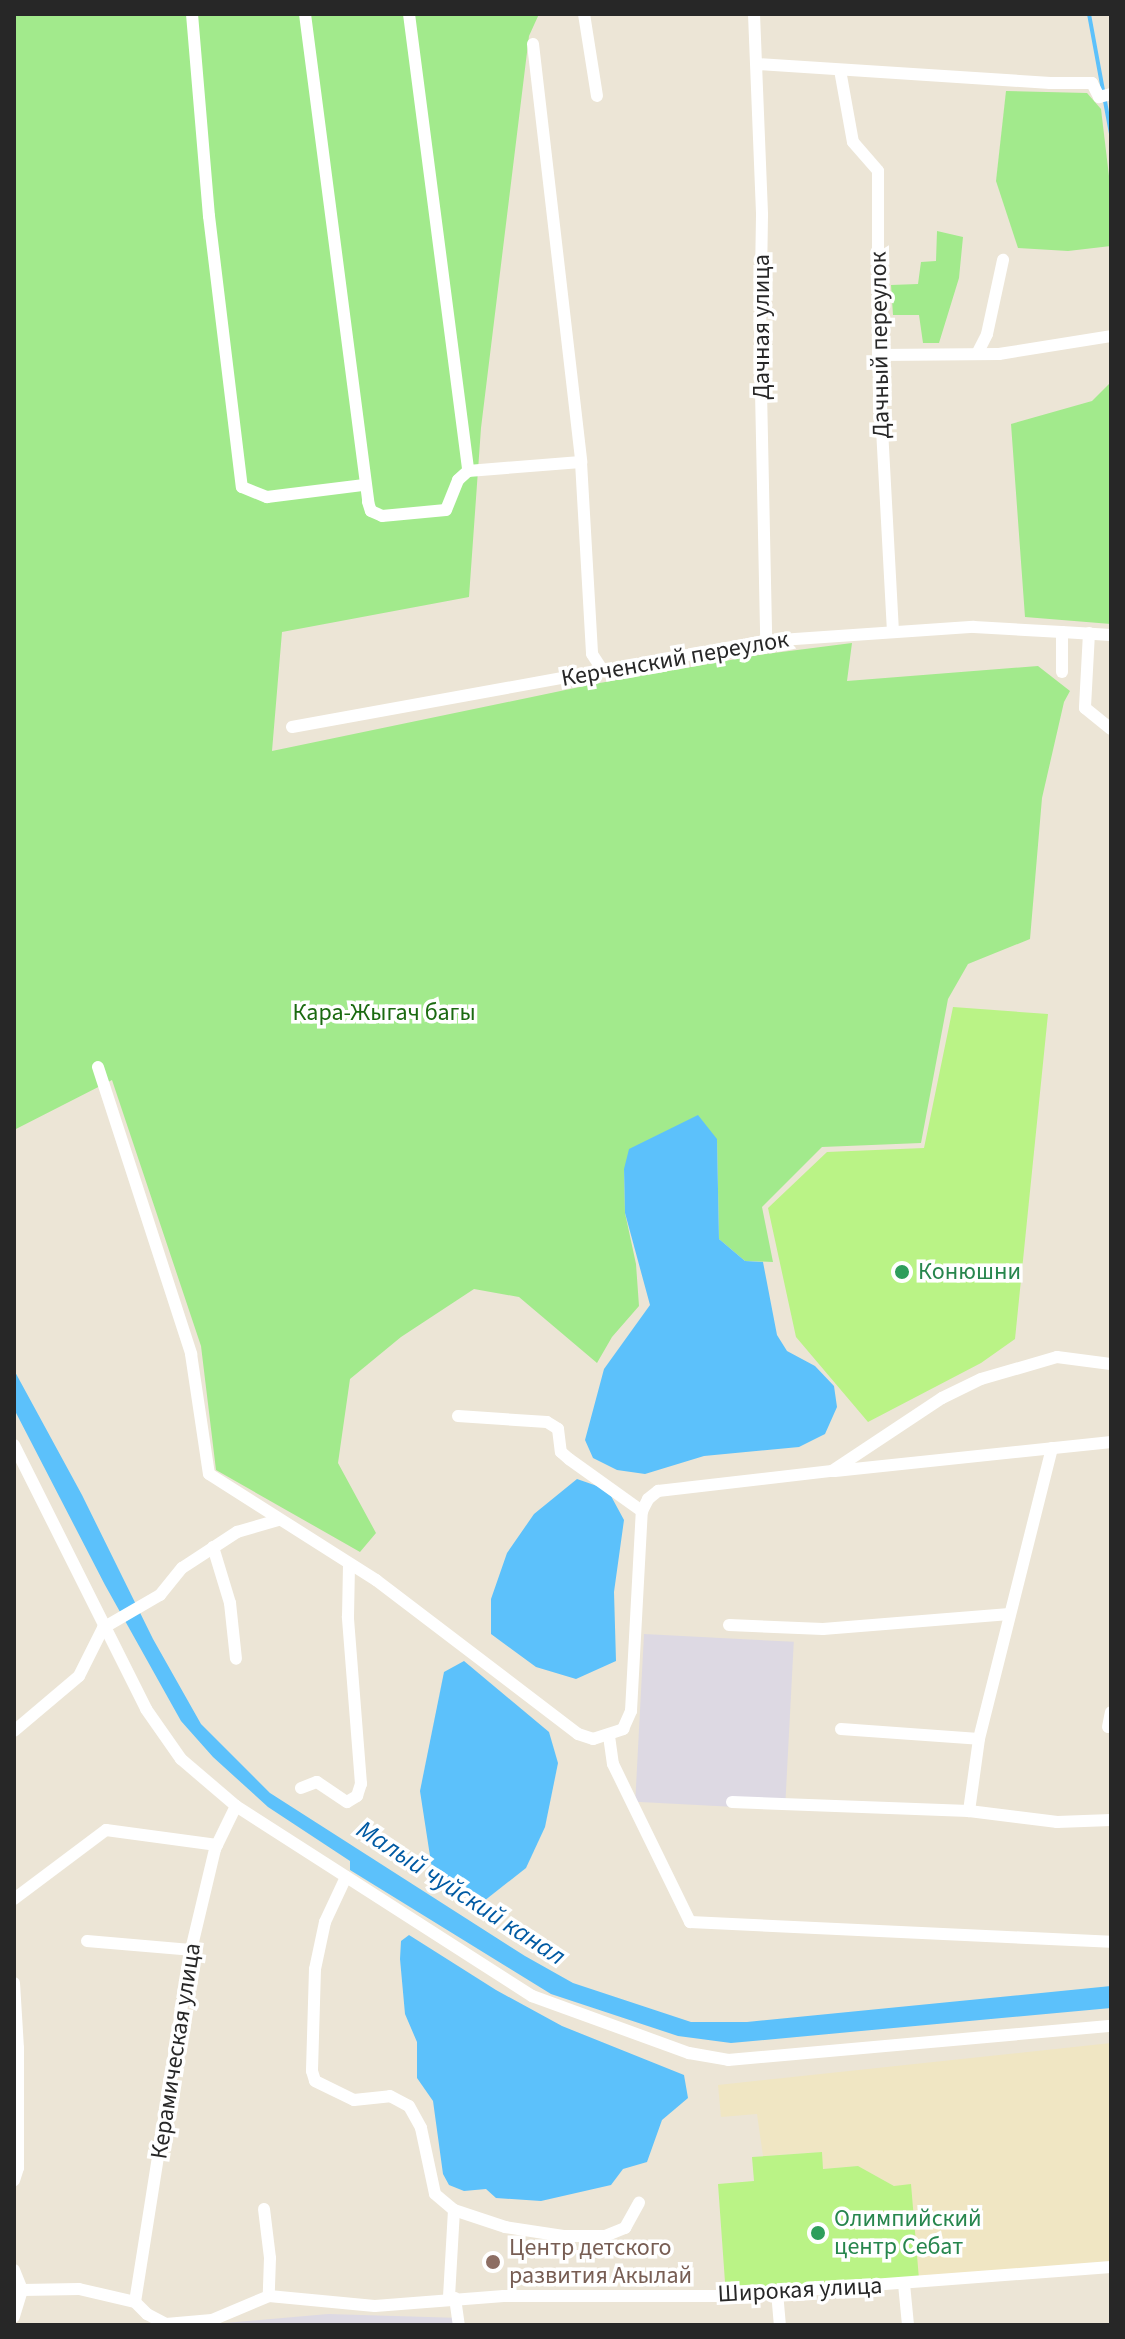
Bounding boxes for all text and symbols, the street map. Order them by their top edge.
street label: Дачный переулок [864,251,896,439]
street label: Дачная улица [748,254,776,400]
street label: Керченский переулок [559,625,791,693]
park label: Кара-Жыгач багы [292,999,476,1027]
place label: Конюшни [918,1258,1021,1286]
marker: Конюшни [893,1263,911,1281]
water label: Малый чуйский канал [351,1814,571,1972]
street label: Керамическая улица [145,1941,207,2161]
place label: Олимпийский центр Себат [834,2205,982,2261]
marker: Олимпийский центр Себат [809,2224,827,2242]
place label: Центр детского развития Акылай [509,2234,692,2290]
marker: Центр детского развития Акылай [484,2253,502,2271]
street label: Широкая улица [717,2271,883,2309]

